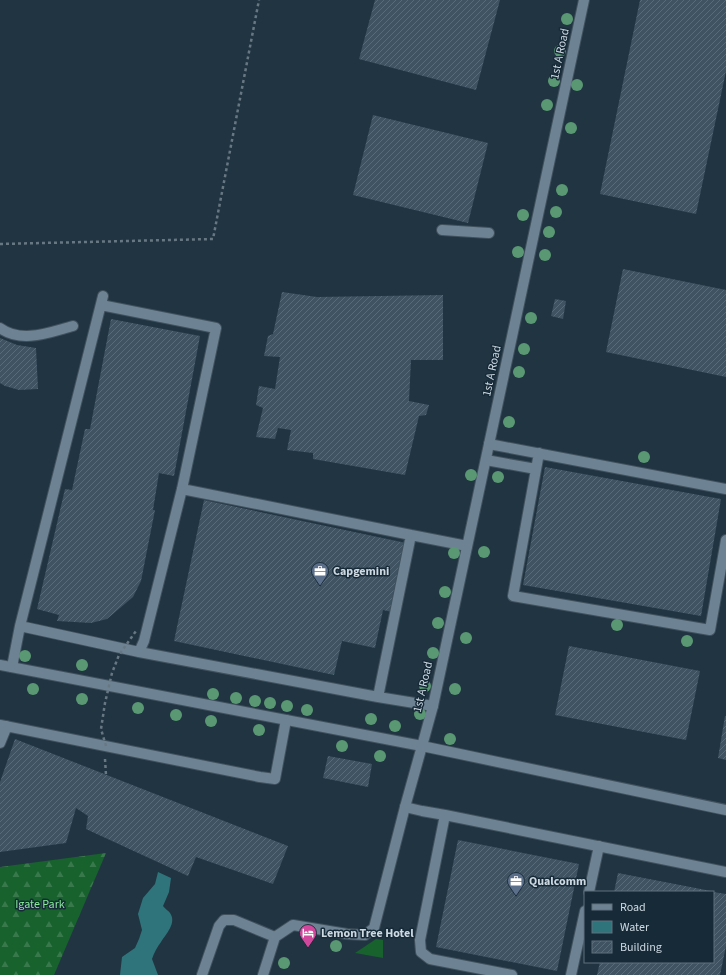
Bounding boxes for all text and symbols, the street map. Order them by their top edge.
street label: 1st A Road [546,27,574,81]
street label: 1st A Road [478,344,506,398]
office icon: Capgemini [310,561,330,586]
place label: Capgemini [333,563,389,580]
street label: 1st A Road [409,660,437,714]
office icon: Qualcomm [506,871,526,896]
place label: Qualcomm [529,873,586,890]
legend [584,891,714,963]
park label: Igate Park [15,896,65,913]
text: Road [620,899,646,916]
text: Water [620,919,650,936]
hotel icon: Lemon Tree Hotel [298,923,318,948]
place label: Lemon Tree Hotel [321,925,414,942]
text: Building [620,939,662,956]

